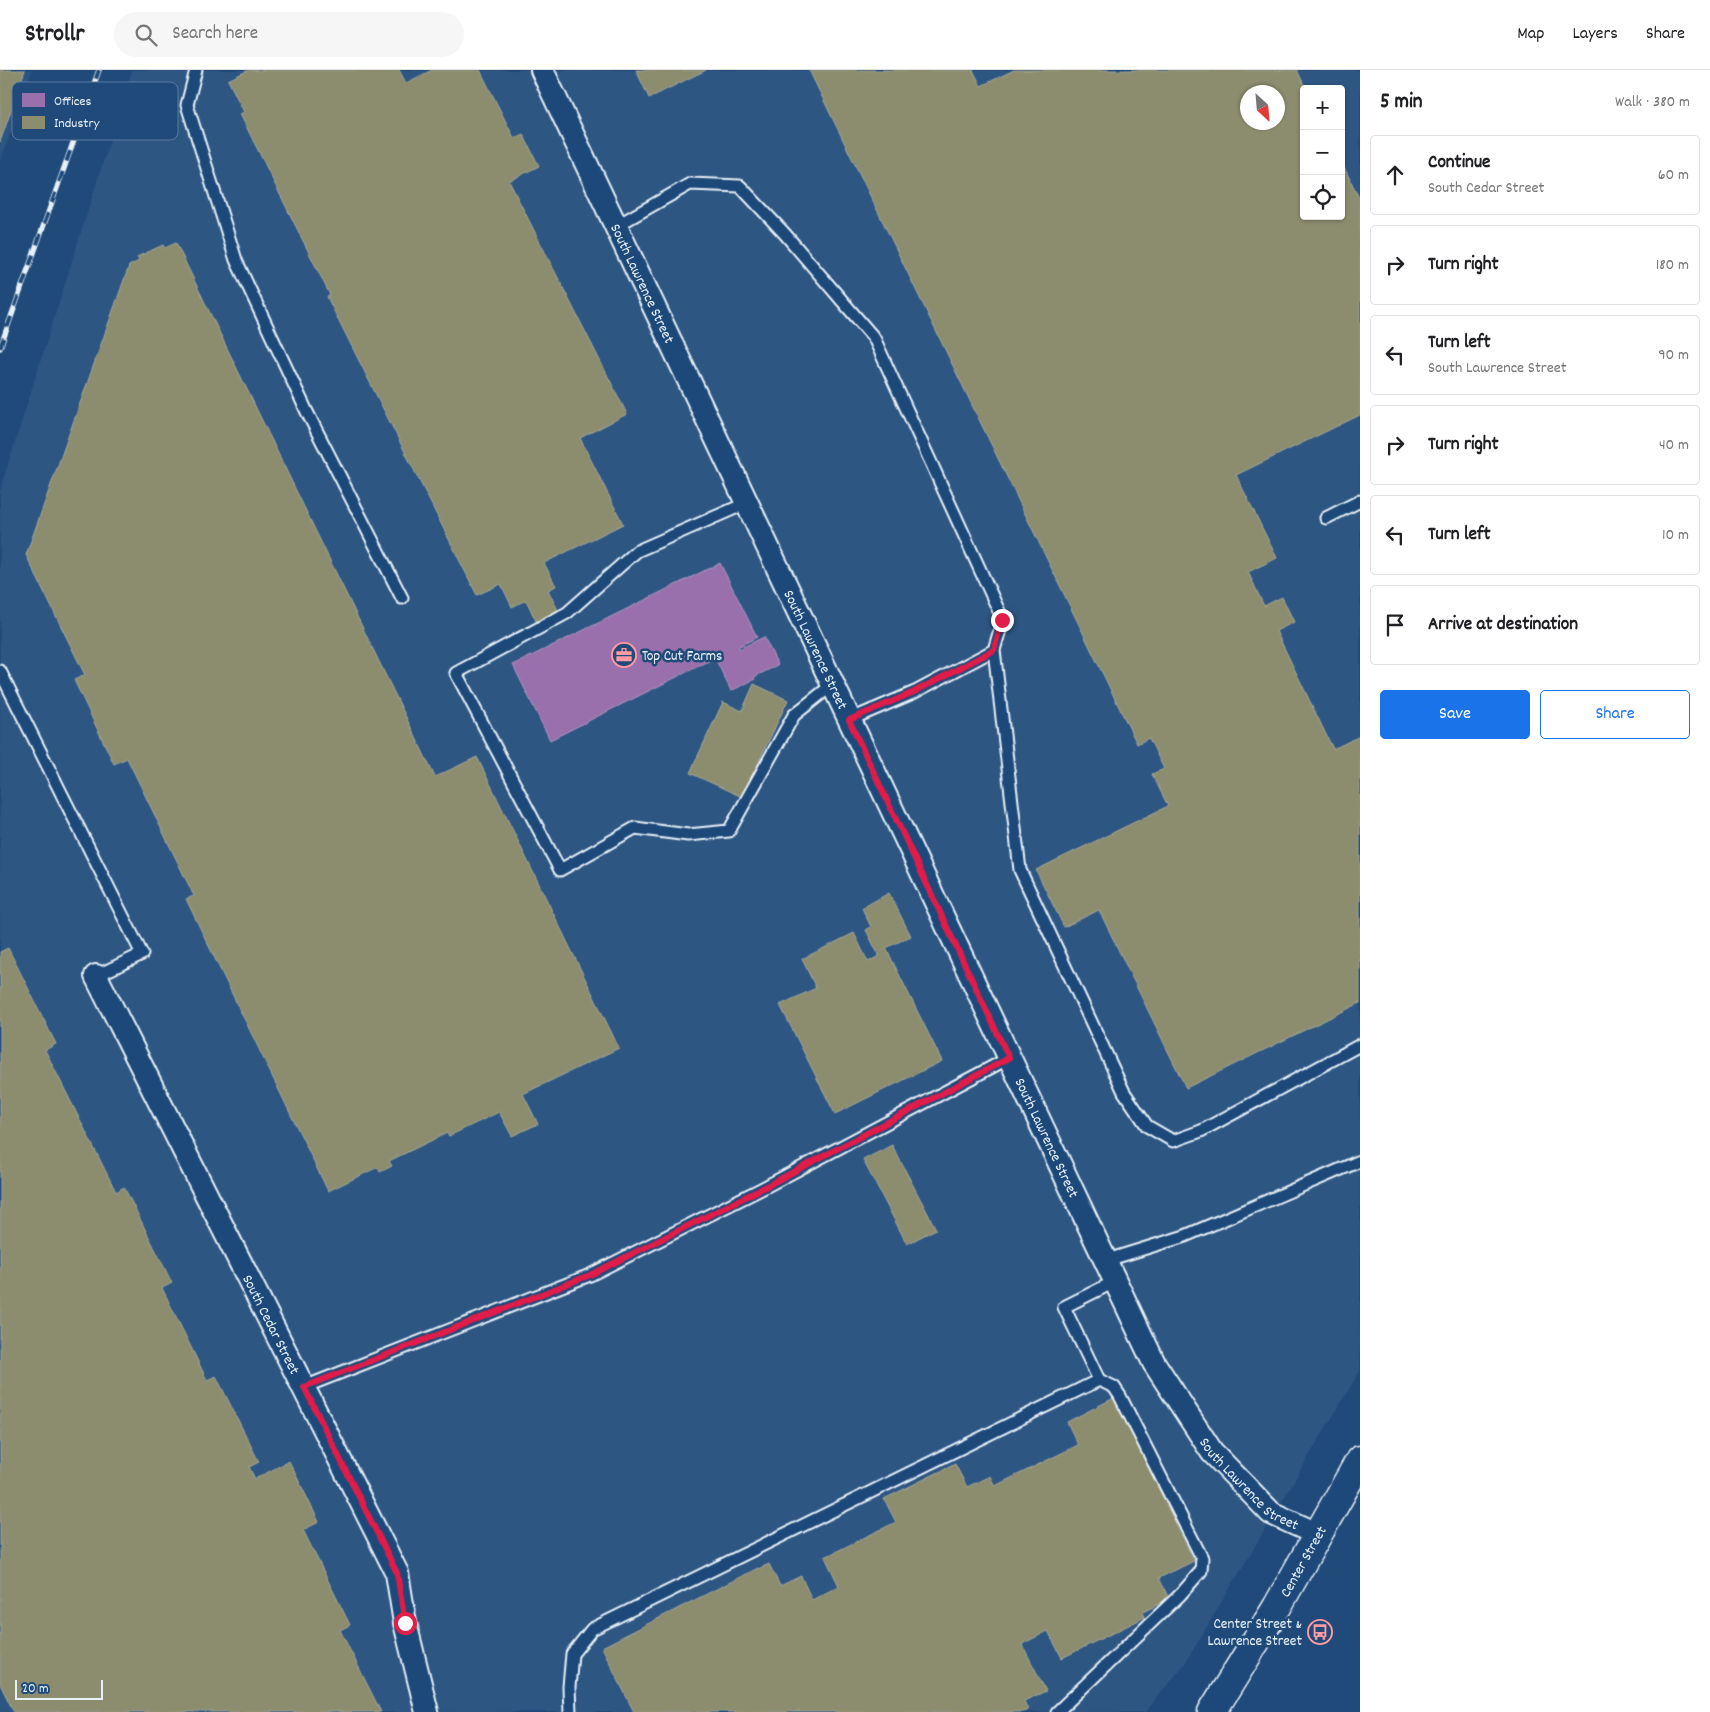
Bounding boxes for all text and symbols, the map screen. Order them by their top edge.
search box [114,12,464,57]
text: Strollr [25,18,84,52]
icon: search [132,21,160,49]
text: Search here [172,21,258,48]
text: Map [1517,22,1544,47]
text: Layers [1572,22,1618,47]
text: Share [1646,22,1685,47]
legend [12,82,178,140]
north arrow [1240,85,1285,130]
map controls [1300,85,1345,220]
button: + [1300,85,1345,130]
text: 5 min [1380,88,1423,118]
text: Walk · 380 m [1615,91,1690,114]
text: Offices [54,92,91,112]
text: Industry [54,114,100,134]
button: − [1300,130,1345,175]
text: Continue [1428,150,1490,177]
icon: ahead [1381,161,1409,189]
text: 60 m [1658,164,1689,187]
button: locate [1300,175,1345,220]
text: South Cedar Street [1428,177,1544,200]
street label: South Lawrence Street [603,221,679,348]
icon: right [1381,251,1409,279]
text: Turn right [1428,252,1499,279]
text: 180 m [1656,254,1689,277]
text: Turn left [1428,330,1491,357]
icon: left [1381,341,1409,369]
text: 90 m [1658,344,1689,367]
text: South Lawrence Street [1428,357,1567,380]
icon: right [1381,431,1409,459]
text: Turn right [1428,432,1499,459]
text: 40 m [1659,434,1689,457]
icon: left [1381,521,1409,549]
text: Turn left [1428,522,1491,549]
text: 10 m [1662,524,1689,547]
street label: South Lawrence Street [777,587,852,714]
route end [991,609,1014,632]
icon: arrive [1381,611,1409,639]
text: Arrive at destination [1428,612,1578,639]
office icon: Top Cut Farms [611,642,637,668]
place label: Top Cut Farms [642,646,722,668]
button: Save [1380,690,1530,739]
button: Share [1540,690,1690,739]
street label: South Lawrence Street [1008,1075,1083,1202]
street label: South Cedar Street [235,1271,304,1379]
street label: South Lawrence Street [1192,1434,1302,1537]
street label: Center Street [1276,1522,1334,1602]
route start [394,1612,417,1635]
place label: Center Street & Lawrence Street [1208,1614,1302,1653]
bus stop icon: Center Street & Lawrence Street [1307,1619,1333,1645]
scale bar [15,1677,102,1700]
text: 20 m [22,1679,49,1699]

